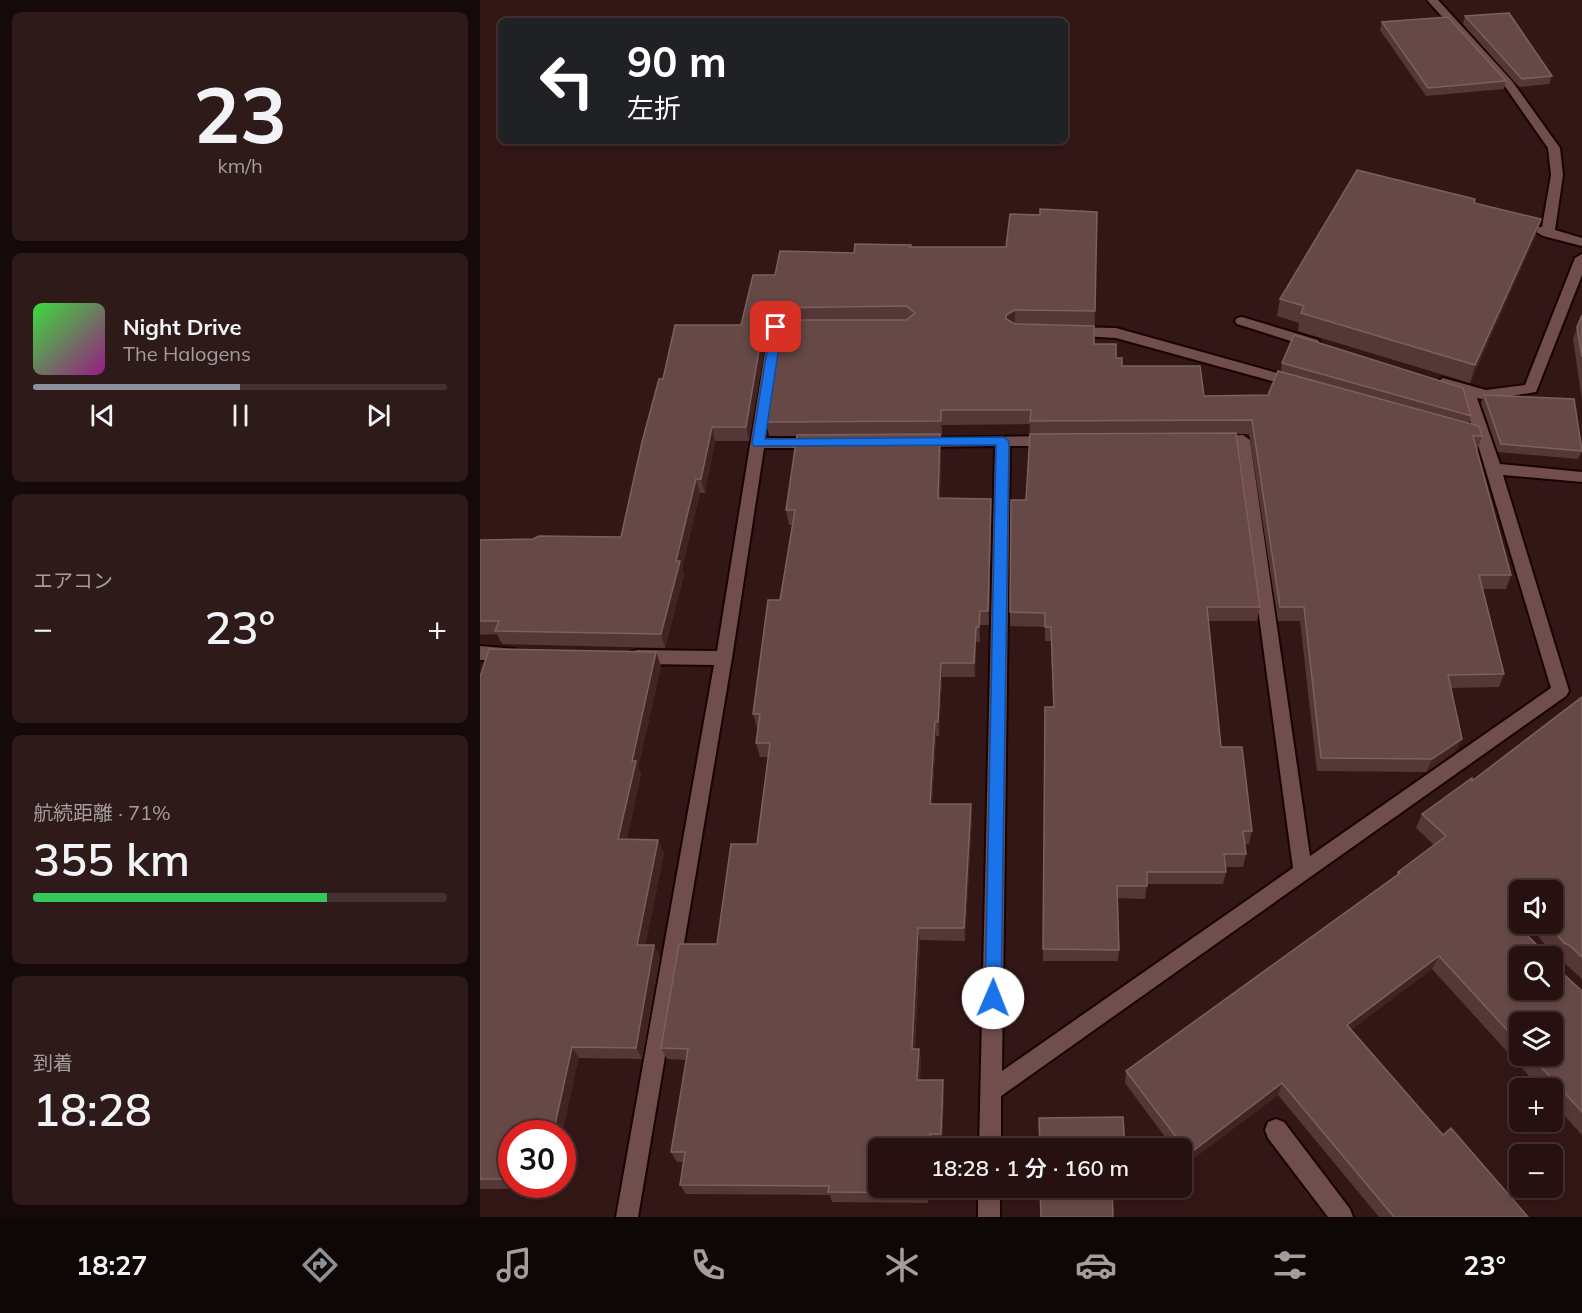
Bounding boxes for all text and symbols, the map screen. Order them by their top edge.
text: 90 m [627,35,727,88]
icon: left [528,42,606,120]
text: 23 [193,65,287,163]
text: 左折 [627,91,681,125]
text: km/h [217,153,263,178]
pin [750,301,801,352]
icon: arrive [759,310,792,343]
text: Night Drive [123,313,242,341]
text: The Halogens [123,341,251,366]
icon: previous [86,399,119,432]
icon: pause [224,399,257,432]
icon: next [362,399,395,432]
text: エアコン [33,568,113,593]
text: 23° [205,599,275,655]
text: − [33,607,53,648]
text: + [427,607,447,648]
text: 航続距離 · 71% [33,800,171,825]
text: 355 km [33,831,190,887]
map controls [1509,880,1563,1198]
button: sound [1509,880,1563,934]
button: search [1509,946,1563,1000]
position arrow [961,966,1025,1030]
button: layers [1509,1012,1563,1066]
text: 到着 [33,1050,73,1075]
button: + [1509,1078,1563,1132]
text: 18:28 [33,1081,152,1137]
speed limit sign: 30 [498,1120,576,1198]
button: − [1509,1144,1563,1198]
text: 18:28 · 1 分 · 160 m [931,1154,1129,1182]
icon: directions [299,1244,341,1286]
icon: music [493,1244,535,1286]
icon: phone [687,1244,729,1286]
icon: climate [881,1244,923,1286]
icon: car [1075,1244,1117,1286]
icon: filters [1269,1244,1311,1286]
text: 18:27 [76,1248,147,1282]
text: 23° [1463,1248,1506,1282]

